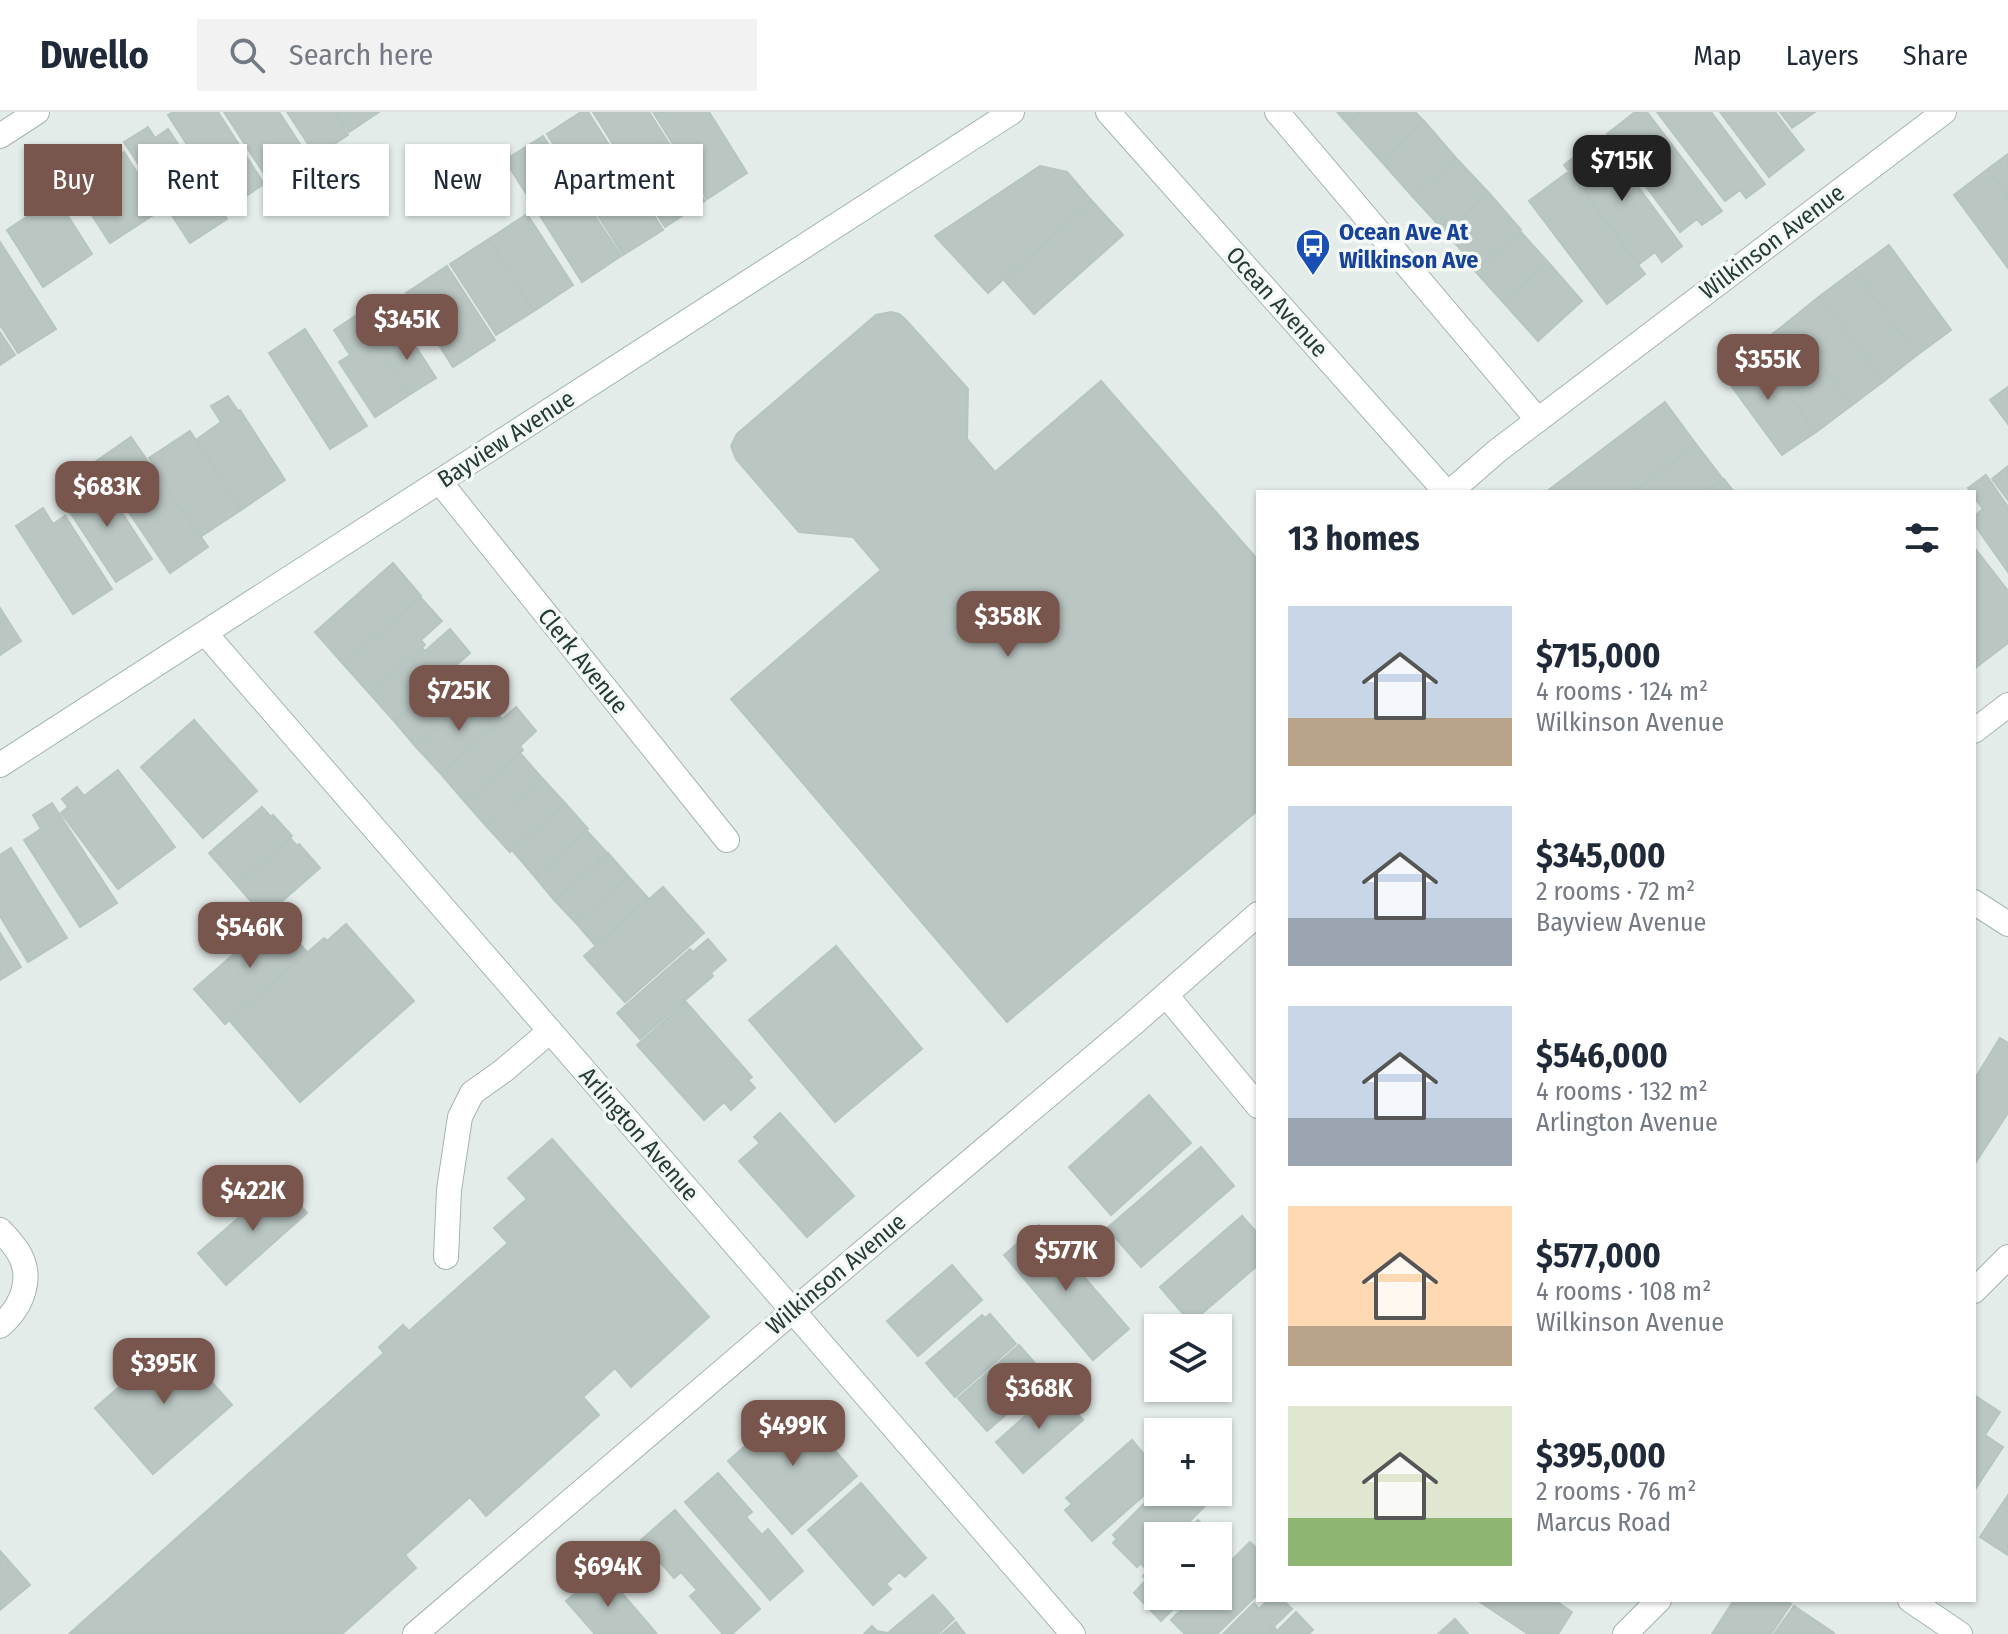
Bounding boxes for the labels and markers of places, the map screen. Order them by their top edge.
pin: $715K [1566,135,1678,203]
place label: Ocean Ave At Wilkinson Ave [1339,218,1479,274]
bus stop icon: Ocean Ave At Wilkinson Ave [1294,227,1332,277]
pin: $345K [351,294,463,362]
pin: $355K [1712,334,1824,402]
pin: $683K [51,461,163,529]
pin: $358K [952,591,1064,659]
pin: $725K [403,665,515,733]
pin: $546K [194,902,306,970]
pin: $422K [197,1165,309,1233]
pin: $577K [1010,1225,1122,1293]
pin: $395K [108,1338,220,1406]
pin: $368K [983,1363,1095,1431]
pin: $499K [737,1400,849,1468]
pin: $694K [552,1541,664,1609]

